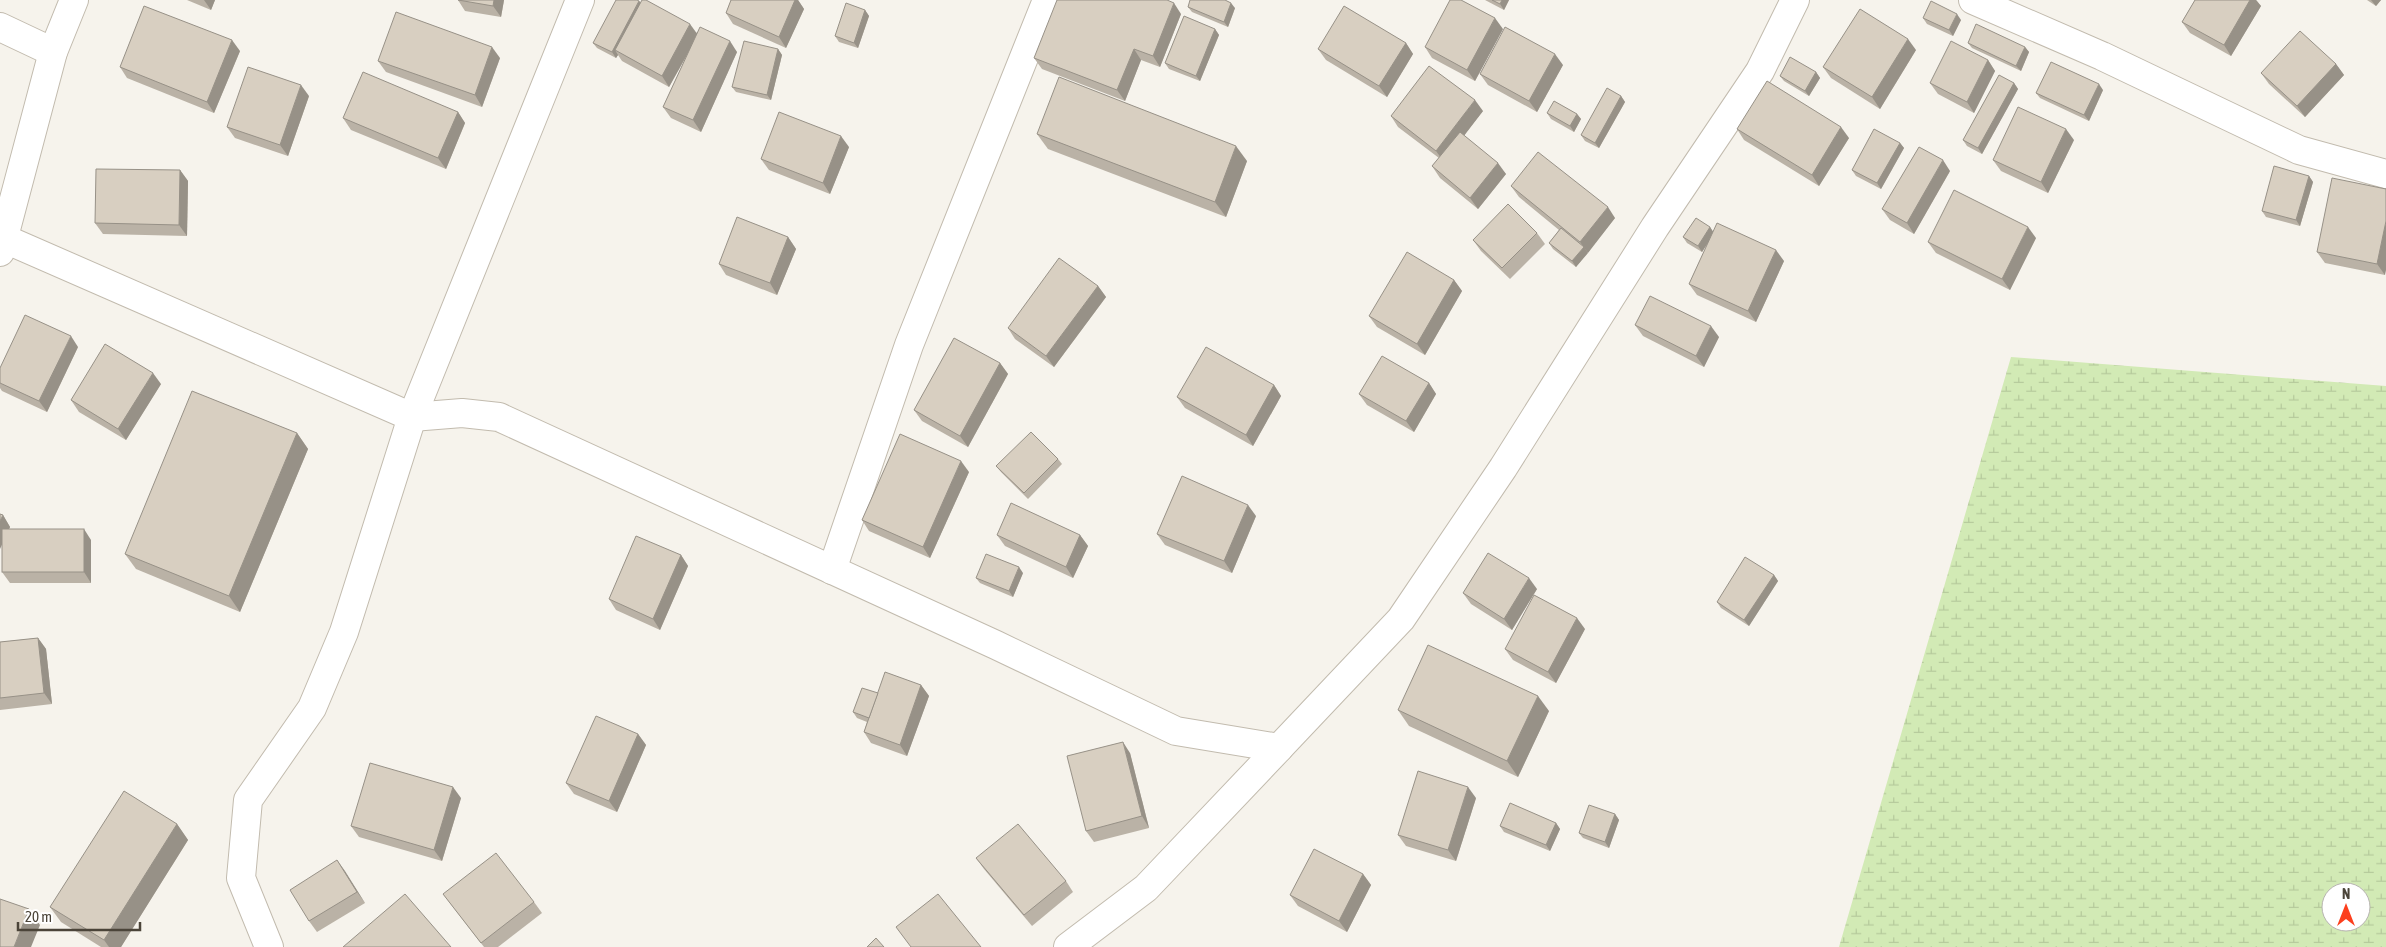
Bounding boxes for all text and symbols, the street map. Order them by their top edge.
north arrow [2321,882,2371,932]
text: N [2342,886,2350,902]
scale bar [18,900,140,932]
text: 20 m [25,908,52,925]

